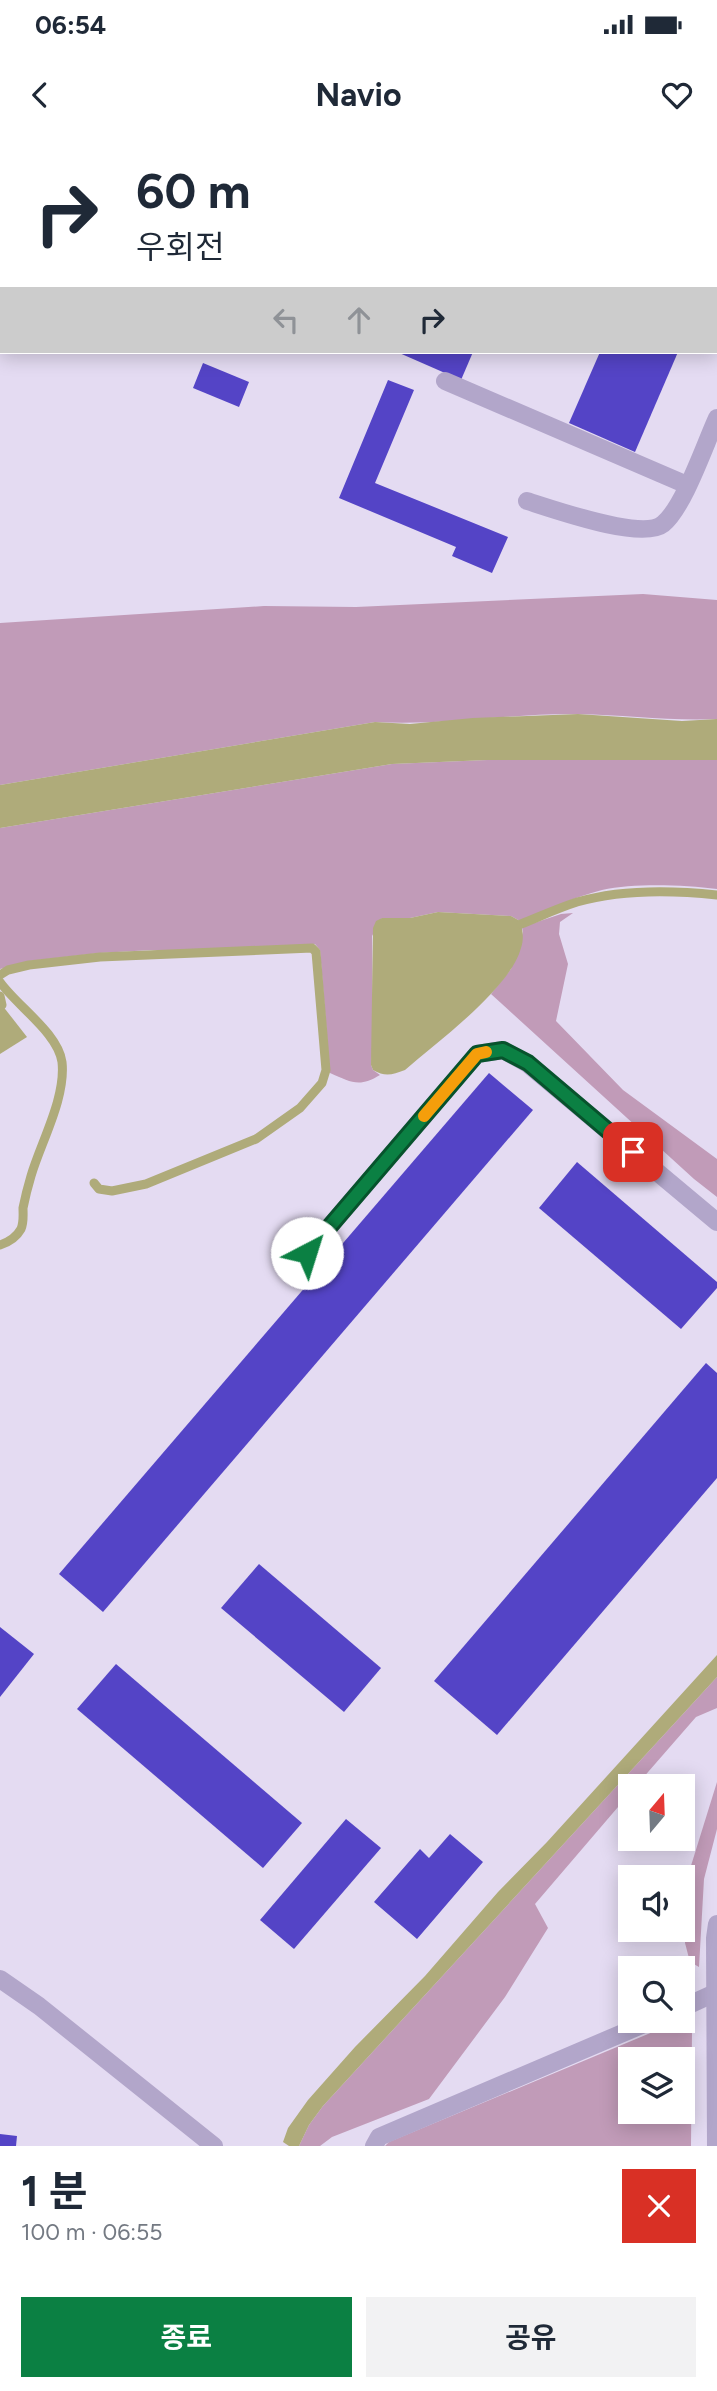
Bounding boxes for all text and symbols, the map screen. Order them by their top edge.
text: 06:54 [35,9,106,41]
icon: back [21,76,59,114]
text: Navio [315,76,402,114]
icon: heart [658,76,696,114]
text: 60 m [136,161,251,220]
icon: right [21,168,112,259]
text: 우회전 [136,228,224,266]
icon: left [267,301,305,339]
icon: ahead [340,301,378,339]
icon: right [413,301,451,339]
pin [603,1122,663,1182]
icon: arrive [614,1133,652,1171]
position arrow [270,1216,344,1290]
north arrow [618,1774,695,1852]
map controls [618,1774,695,2124]
button: sound [618,1865,695,1942]
button: search [618,1956,695,2033]
button: layers [618,2047,695,2124]
text: 1 분 [21,2166,87,2217]
button: close [622,2169,696,2243]
text: 100 m · 06:55 [21,2218,162,2246]
button: 종료 [21,2297,352,2377]
button: 공유 [366,2297,696,2377]

